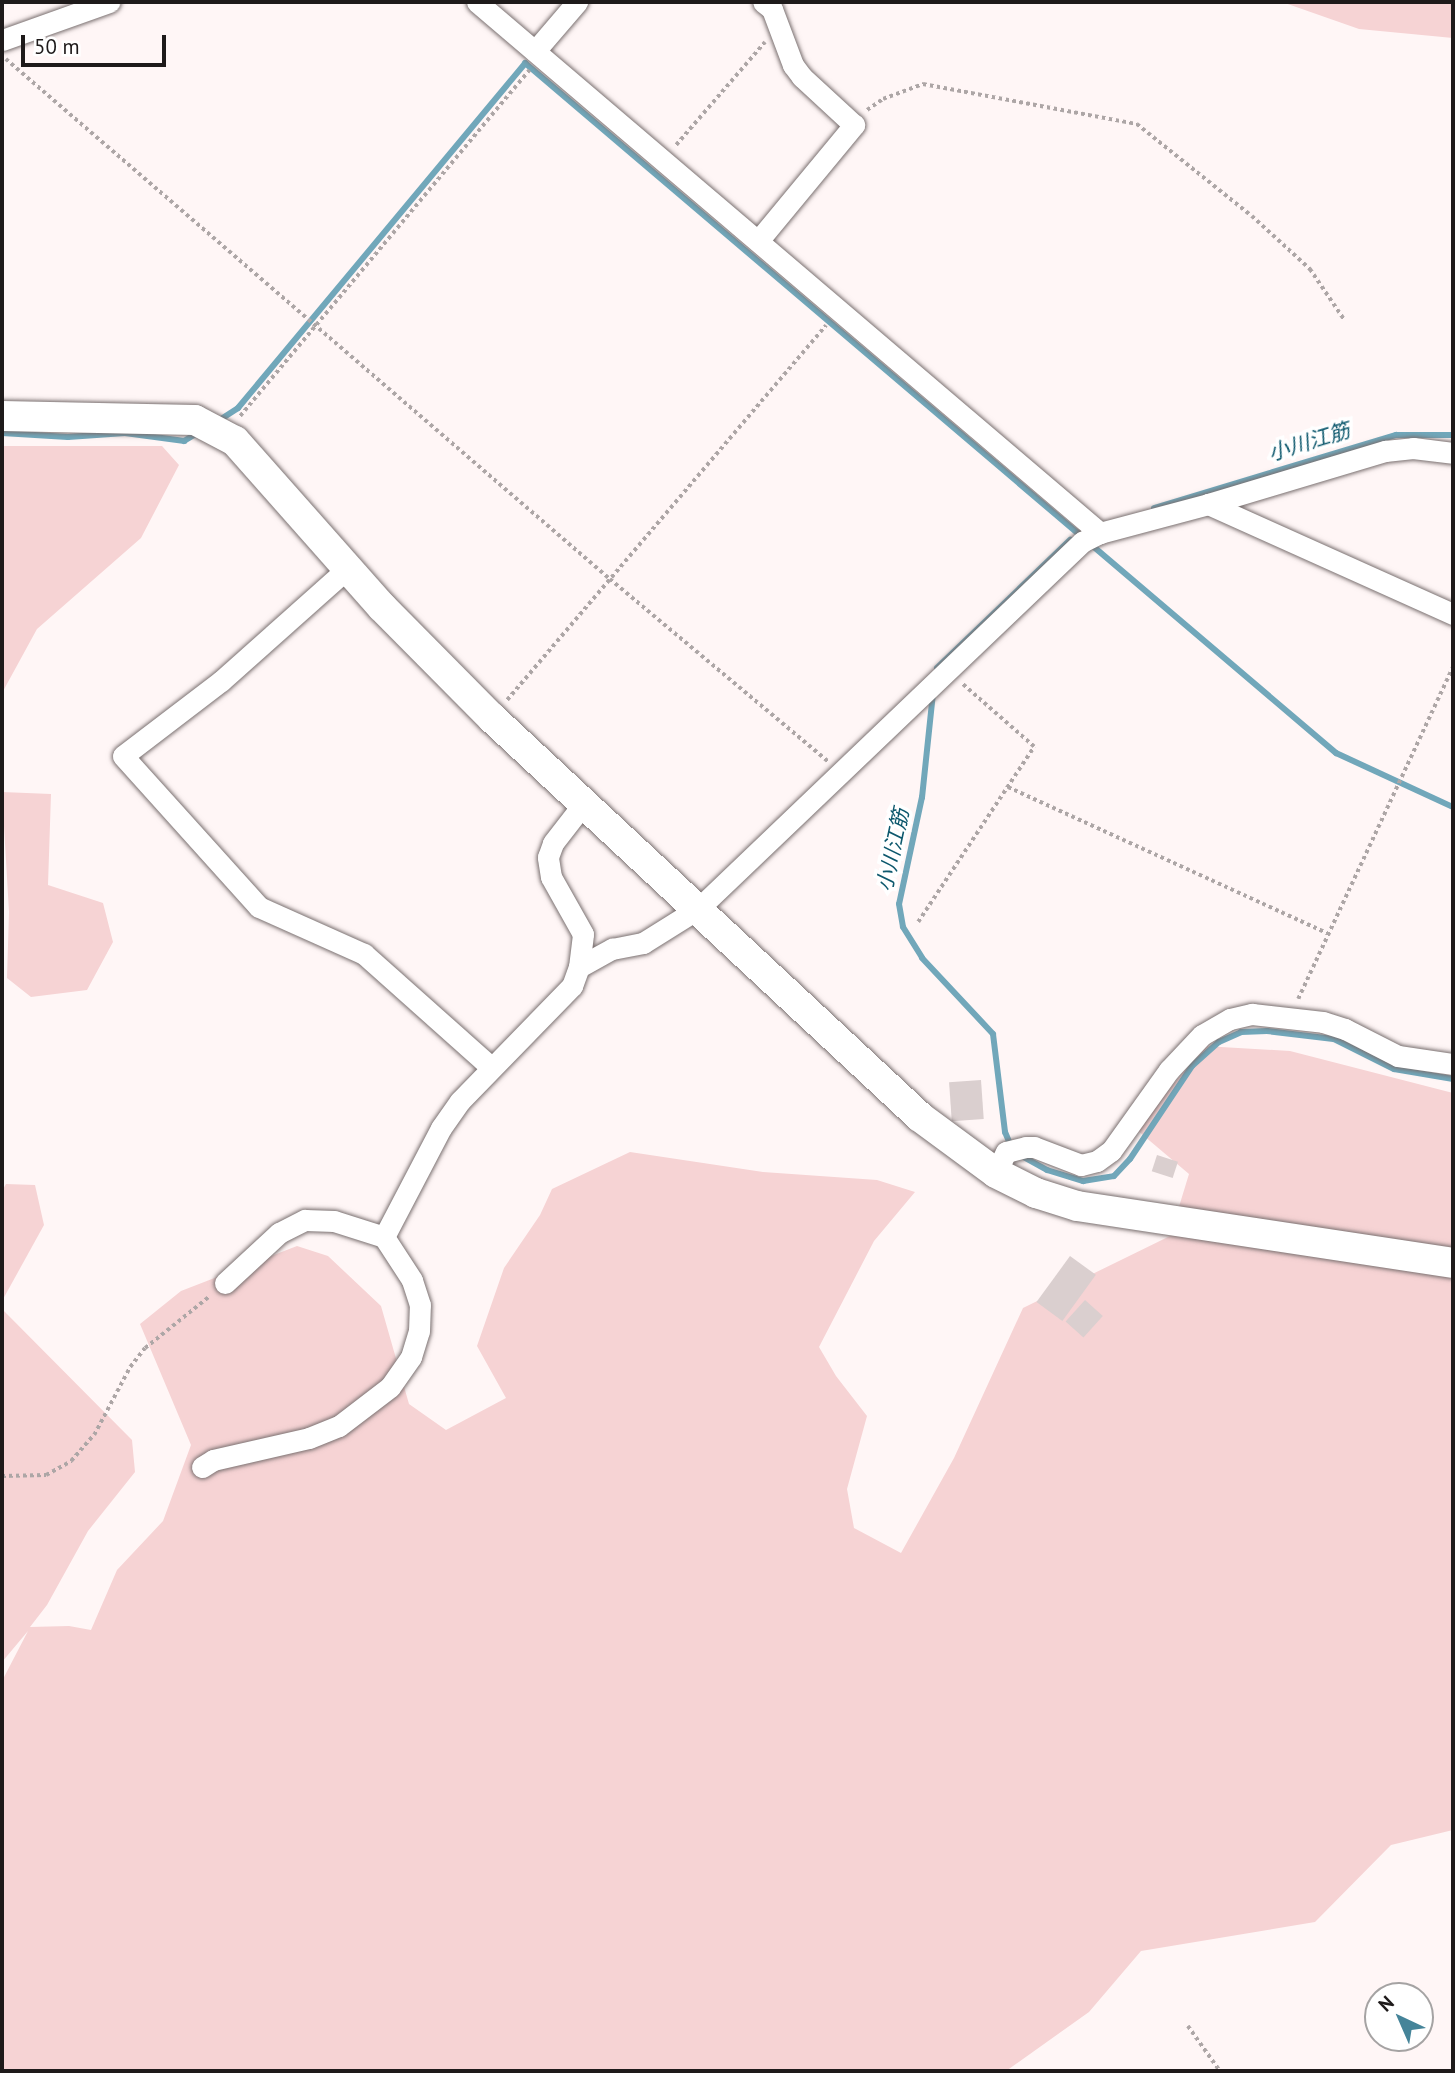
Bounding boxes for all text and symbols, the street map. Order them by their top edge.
scale bar [24,21,170,65]
text: 50 m [34,33,80,60]
water label: 小川江筋 [1265,418,1353,466]
water label: 小川江筋 [872,806,914,894]
north arrow [1364,1982,1434,2052]
text: N [1373,1990,1399,2016]

